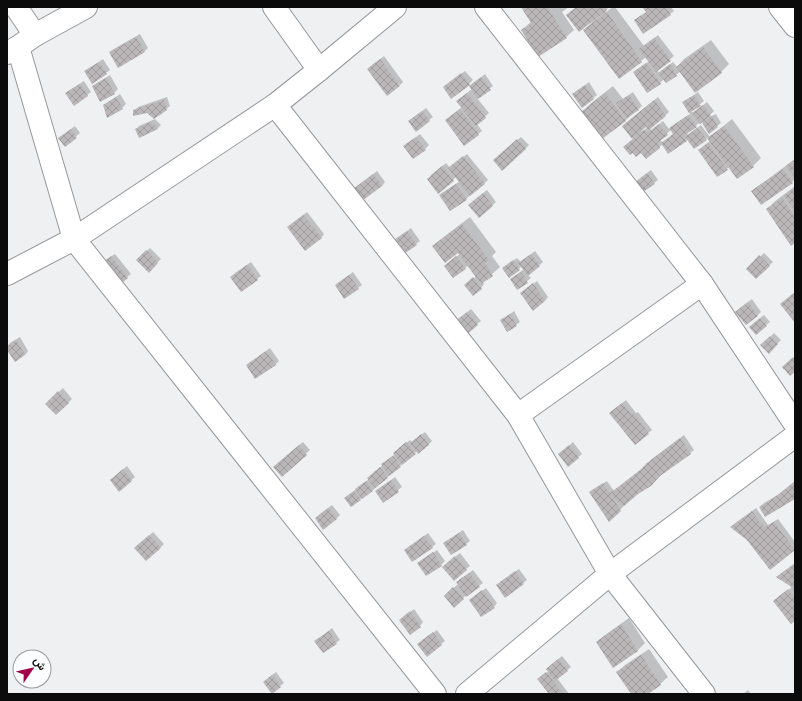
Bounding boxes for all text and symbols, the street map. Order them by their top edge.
north arrow [12,649,52,689]
text: ش [31,654,50,673]

